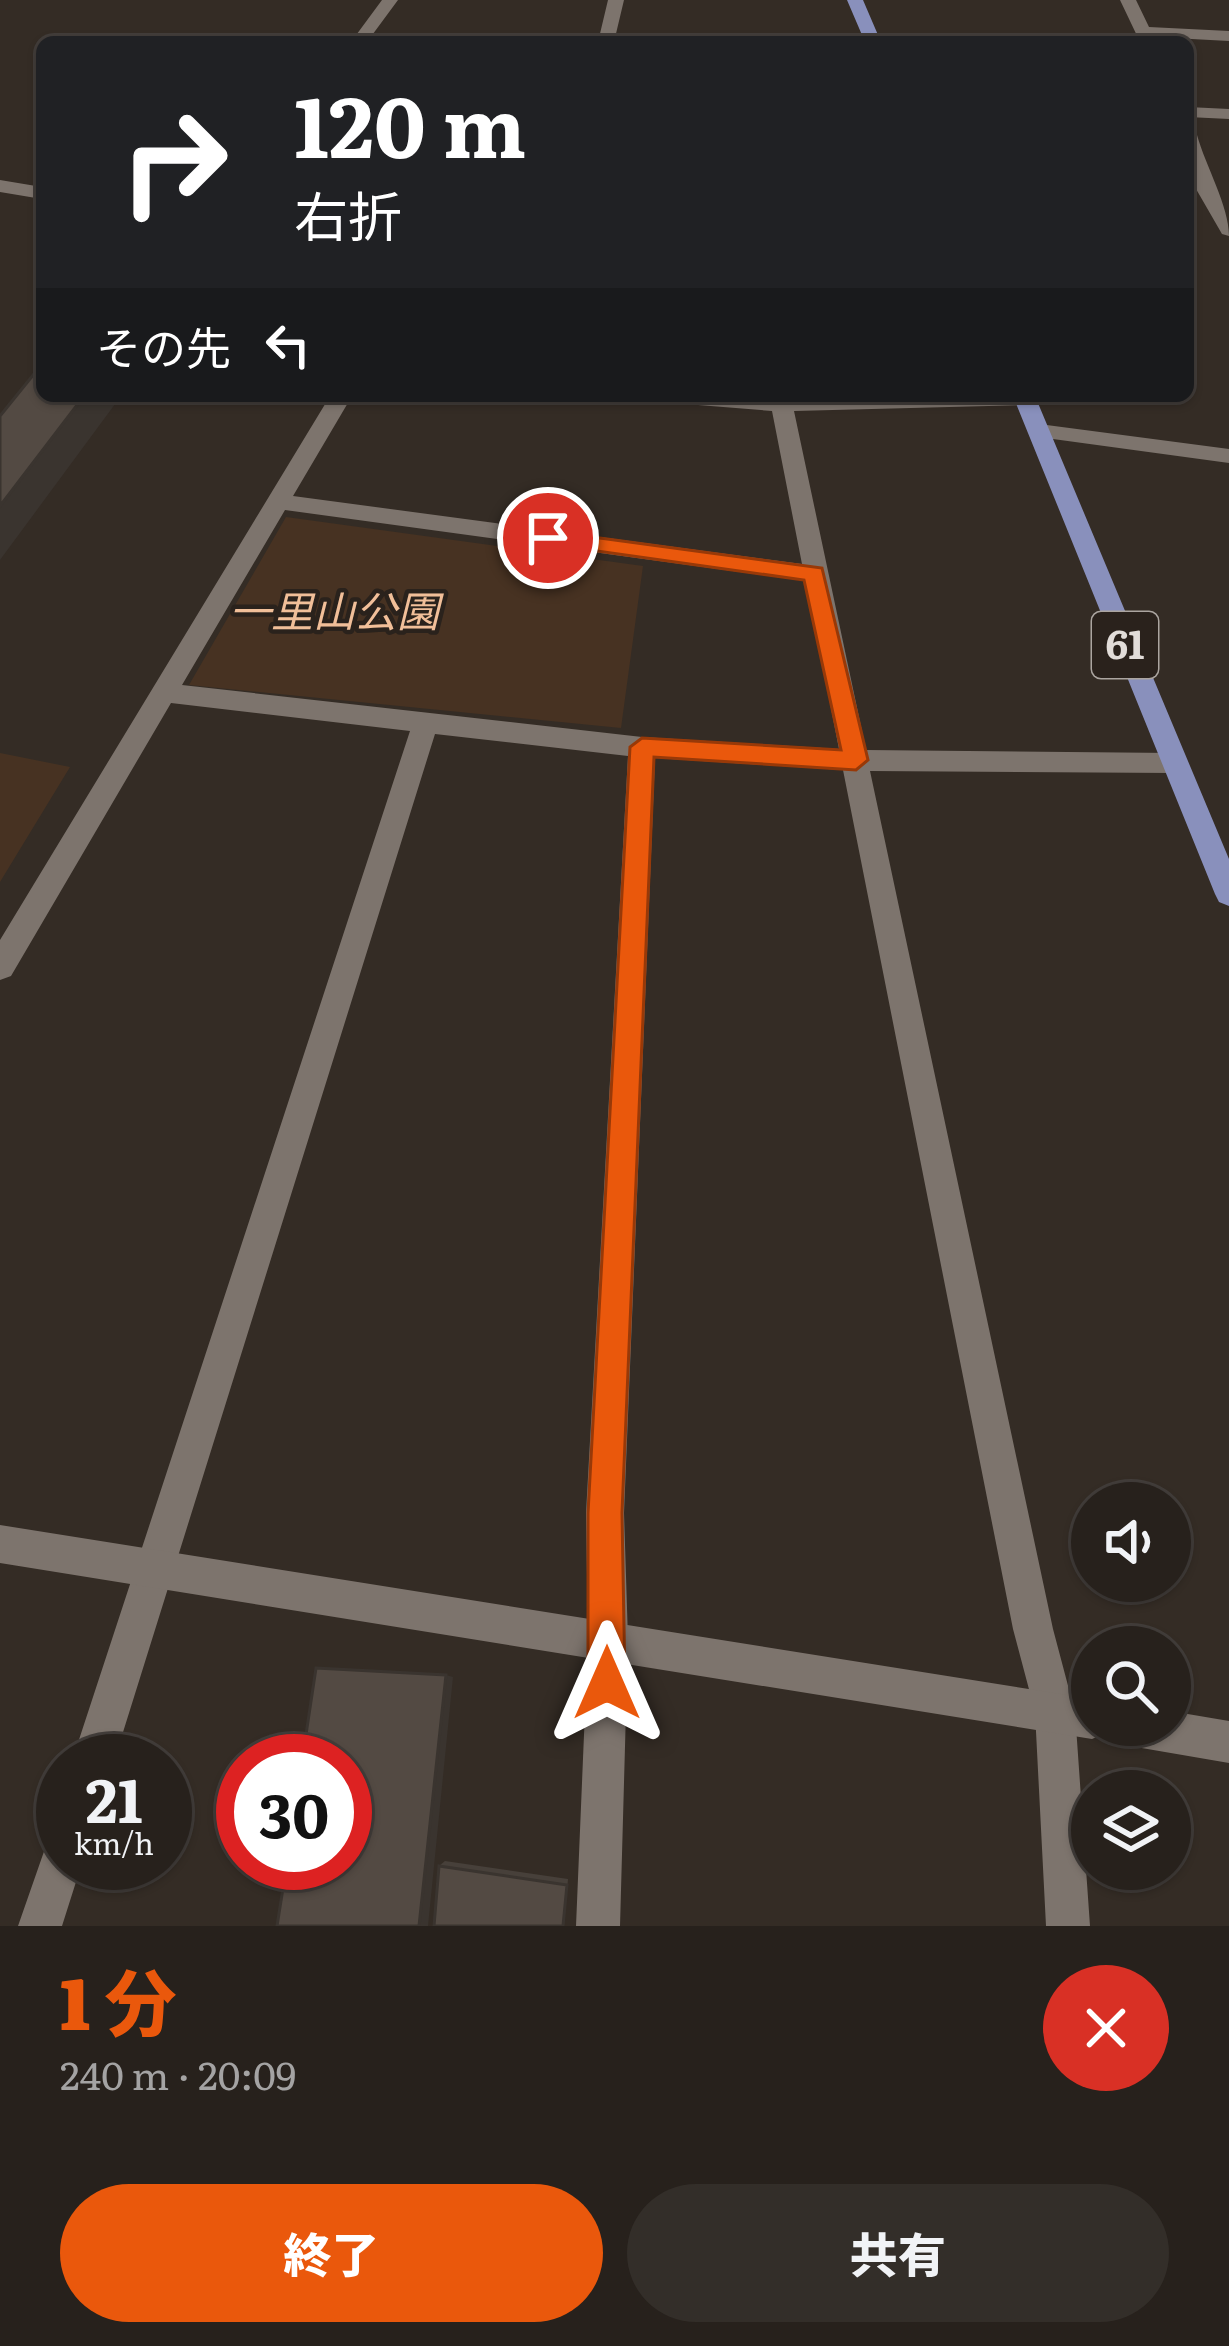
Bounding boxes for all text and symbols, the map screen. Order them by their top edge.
text: 120 m [294,59,526,184]
icon: right [96,84,252,240]
text: 右折 [294,173,402,254]
text: その先 [96,312,231,379]
icon: left [255,312,321,378]
pin [497,487,599,589]
icon: arrive [515,505,581,571]
park label: 一里山公園 [229,578,444,640]
road number: 61 [1092,612,1158,678]
map controls [1071,1482,1191,1890]
button: sound [1071,1482,1191,1602]
position arrow [544,1620,670,1746]
button: search [1071,1626,1191,1746]
speed limit sign: 30 [216,1734,372,1890]
text: 21 [85,1752,143,1841]
button: layers [1071,1770,1191,1890]
text: km/h [74,1820,154,1864]
text: 1 分 [60,1945,177,2052]
button: close [1043,1965,1169,2091]
text: 240 m · 20:09 [60,2044,296,2102]
button: 終了 [60,2184,603,2322]
button: 共有 [627,2184,1169,2322]

